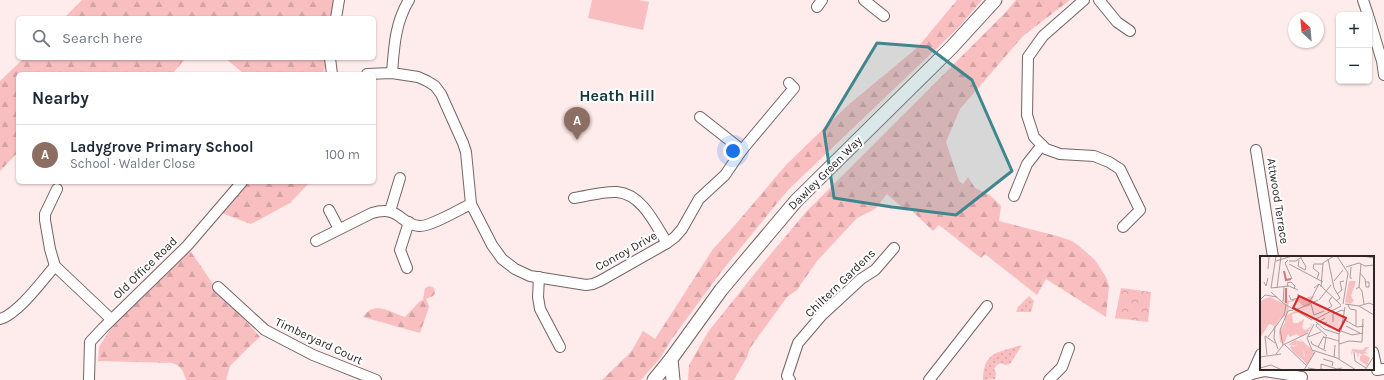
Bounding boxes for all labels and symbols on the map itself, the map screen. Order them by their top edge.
north arrow [1288,12,1324,48]
district label: Heath Hill [579,86,655,105]
pin: A [564,107,590,140]
street label: Dawley Green Way [785,133,865,213]
your location [723,141,743,161]
street label: Attwood Terrace [1264,157,1292,245]
street label: Conroy Drive [593,228,659,274]
street label: Old Office Road [110,234,180,302]
street label: Chiltern Gardens [802,246,878,320]
inset map [1260,256,1374,370]
street label: Timberyard Court [273,315,365,368]

